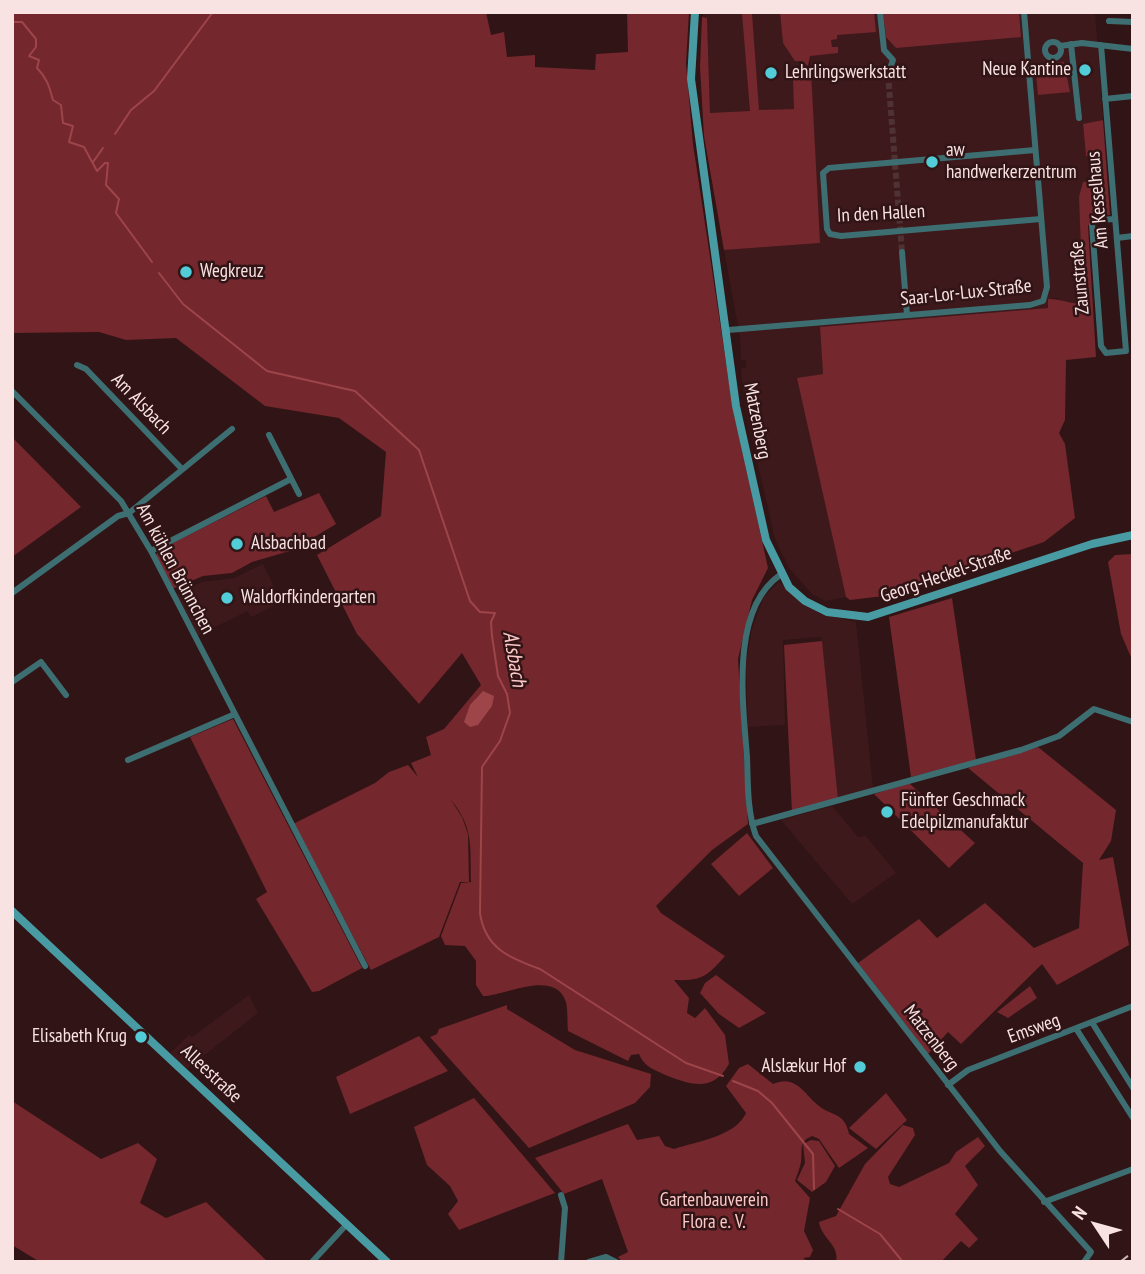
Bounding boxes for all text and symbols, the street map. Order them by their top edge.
place label: Neue Kantine [982,59,1071,81]
place label: Lehrlingswerkstatt [785,62,906,84]
marker: Neue Kantine [1077,62,1093,78]
marker: Lehrlingswerkstatt [763,65,779,81]
place label: aw handwerkerzentrum [946,140,1077,184]
street label: Am Kesselhaus [1082,150,1114,250]
marker: aw handwerkerzentrum [924,154,940,170]
street label: In den Hallen [836,200,926,228]
street label: Zaunstraße [1065,240,1095,316]
place label: Wegkreuz [200,261,263,283]
marker: Wegkreuz [178,264,194,280]
street label: Saar-Lor-Lux-Straße [899,275,1033,311]
street label: Am Alsbach [106,369,176,439]
street label: Matzenberg [738,381,776,461]
street label: Am kühlen Brünnchen [131,500,219,638]
place label: Alsbachbad [251,533,326,555]
marker: Alsbachbad [229,536,245,552]
street label: Georg-Heckel-Straße [877,542,1015,608]
place label: Waldorfkindergarten [241,587,376,609]
marker: Waldorfkindergarten [219,590,235,606]
water label: Alsbach [497,629,531,689]
place label: Fünfter Geschmack Edelpilzmanufaktur [901,790,1028,834]
marker: Fünfter Geschmack Edelpilzmanufaktur [879,804,895,820]
street label: Matzenberg [898,1001,964,1075]
street label: Emsweg [1005,1009,1063,1049]
place label: Elisabeth Krug [32,1026,127,1048]
marker: Elisabeth Krug [133,1029,149,1045]
street label: Alleestraße [176,1040,246,1108]
place label: Alslækur Hof [762,1056,846,1078]
marker: Alslækur Hof [852,1059,868,1075]
park label: Gartenbauverein Flora e. V. [660,1190,768,1234]
north arrow [1061,1190,1131,1260]
text: N [1066,1201,1092,1224]

